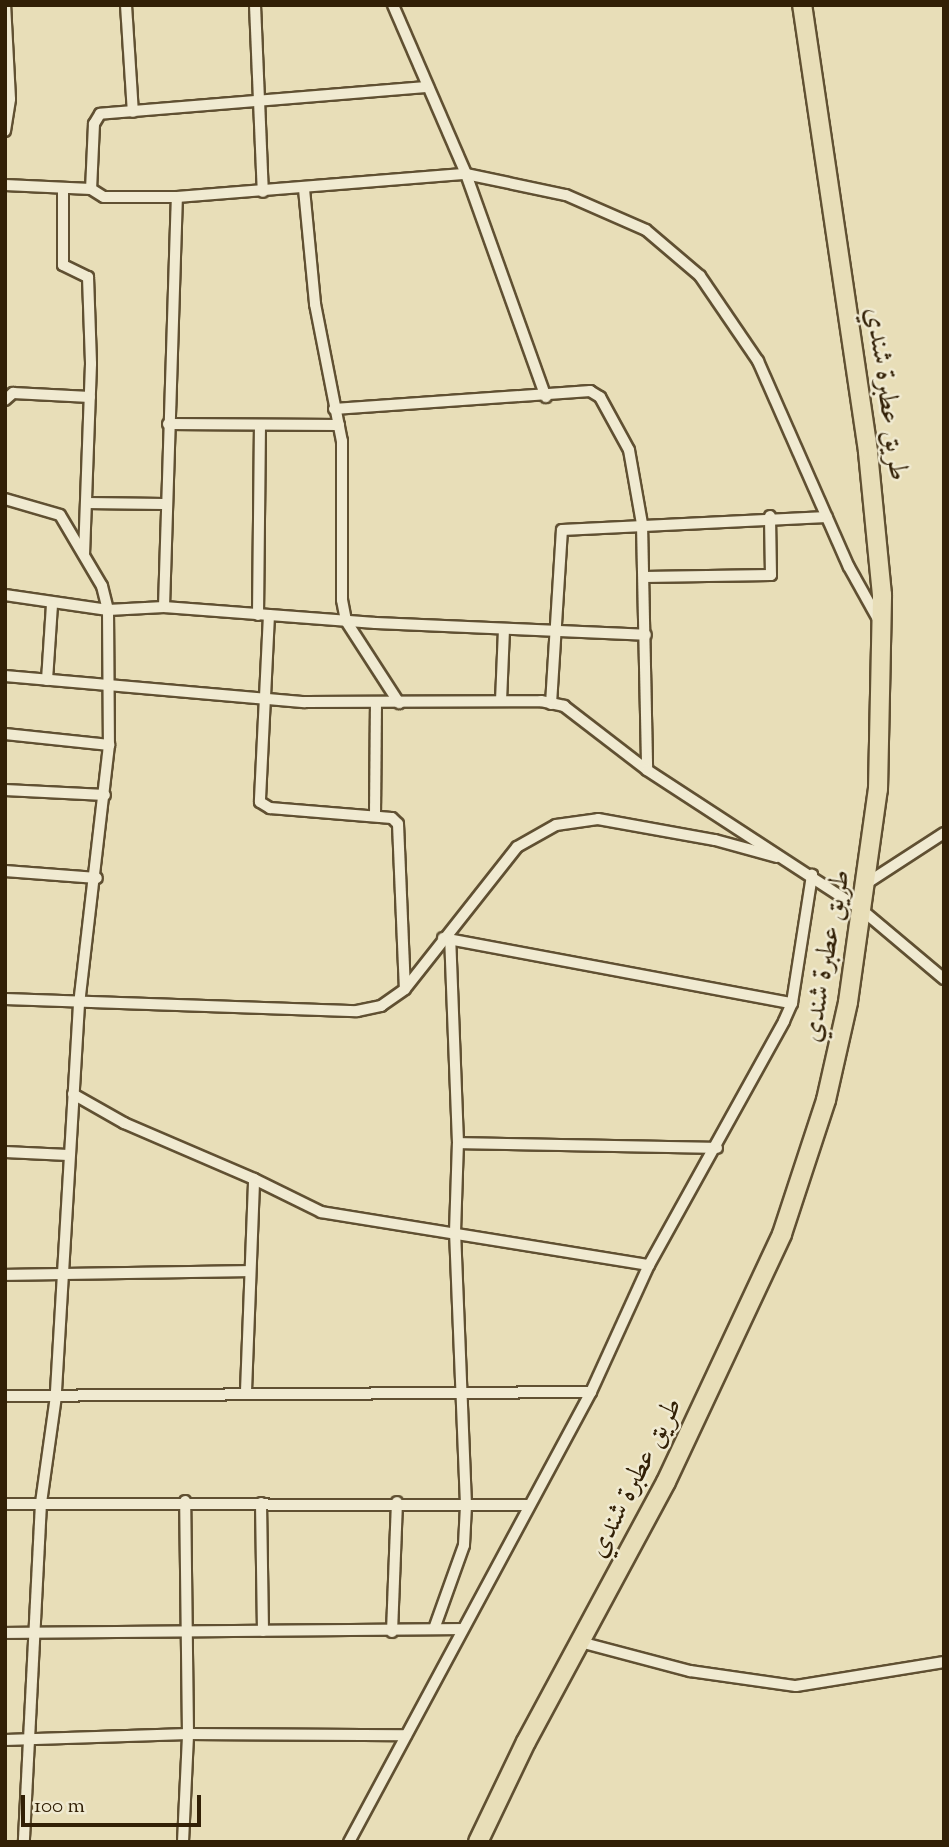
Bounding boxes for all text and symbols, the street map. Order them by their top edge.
street label: طريق عطبرة شندي [857,305,915,483]
street label: طريق عطبرة شندي [795,867,859,1045]
street label: طريق عطبرة شندي [581,1392,691,1564]
scale bar [24,1780,205,1824]
text: 100 m [34,1792,85,1822]

